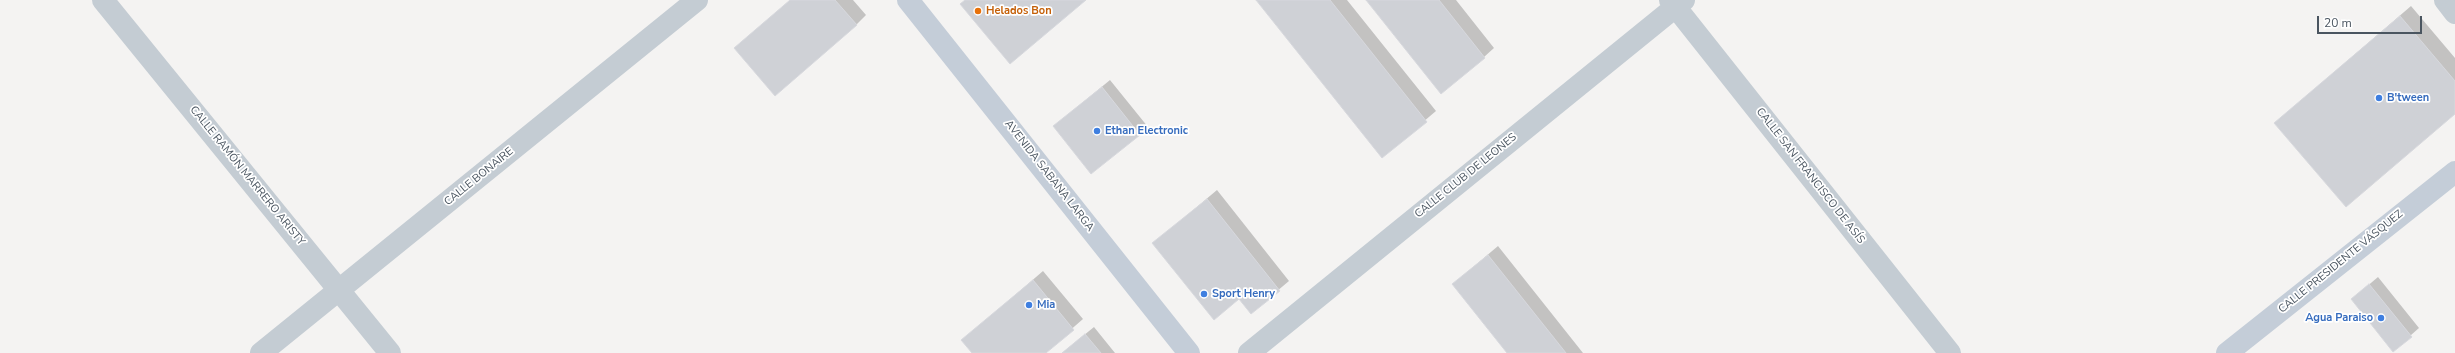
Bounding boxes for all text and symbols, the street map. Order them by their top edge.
place label: Helados Bon [986,4,1052,18]
marker: Helados Bon [973,6,983,16]
scale bar [2319,8,2424,34]
text: 20 m [2324,15,2352,31]
place label: B'tween [2387,91,2429,105]
marker: B'tween [2374,93,2384,103]
street label: CALLE RAMÓN MARRERO ARISTY [187,104,307,248]
street label: CALLE SAN FRANCISCO DE ASÍS [1753,105,1867,247]
street label: AVENIDA SABANA LARGA [1001,118,1097,234]
place label: Ethan Electronic [1105,124,1188,138]
marker: Ethan Electronic [1092,126,1102,136]
street label: CALLE CLUB DE LEONES [1412,131,1520,221]
street label: CALLE BONAIRE [442,145,516,209]
street label: CALLE PRESIDENTE VÁSQUEZ [2276,208,2406,316]
place label: Sport Henry [1212,287,1275,301]
marker: Sport Henry [1199,289,1209,299]
place label: Mia [1037,298,1055,312]
marker: Mia [1024,300,1034,310]
place label: Agua Paraiso [2305,311,2373,325]
marker: Agua Paraiso [2376,313,2386,323]

